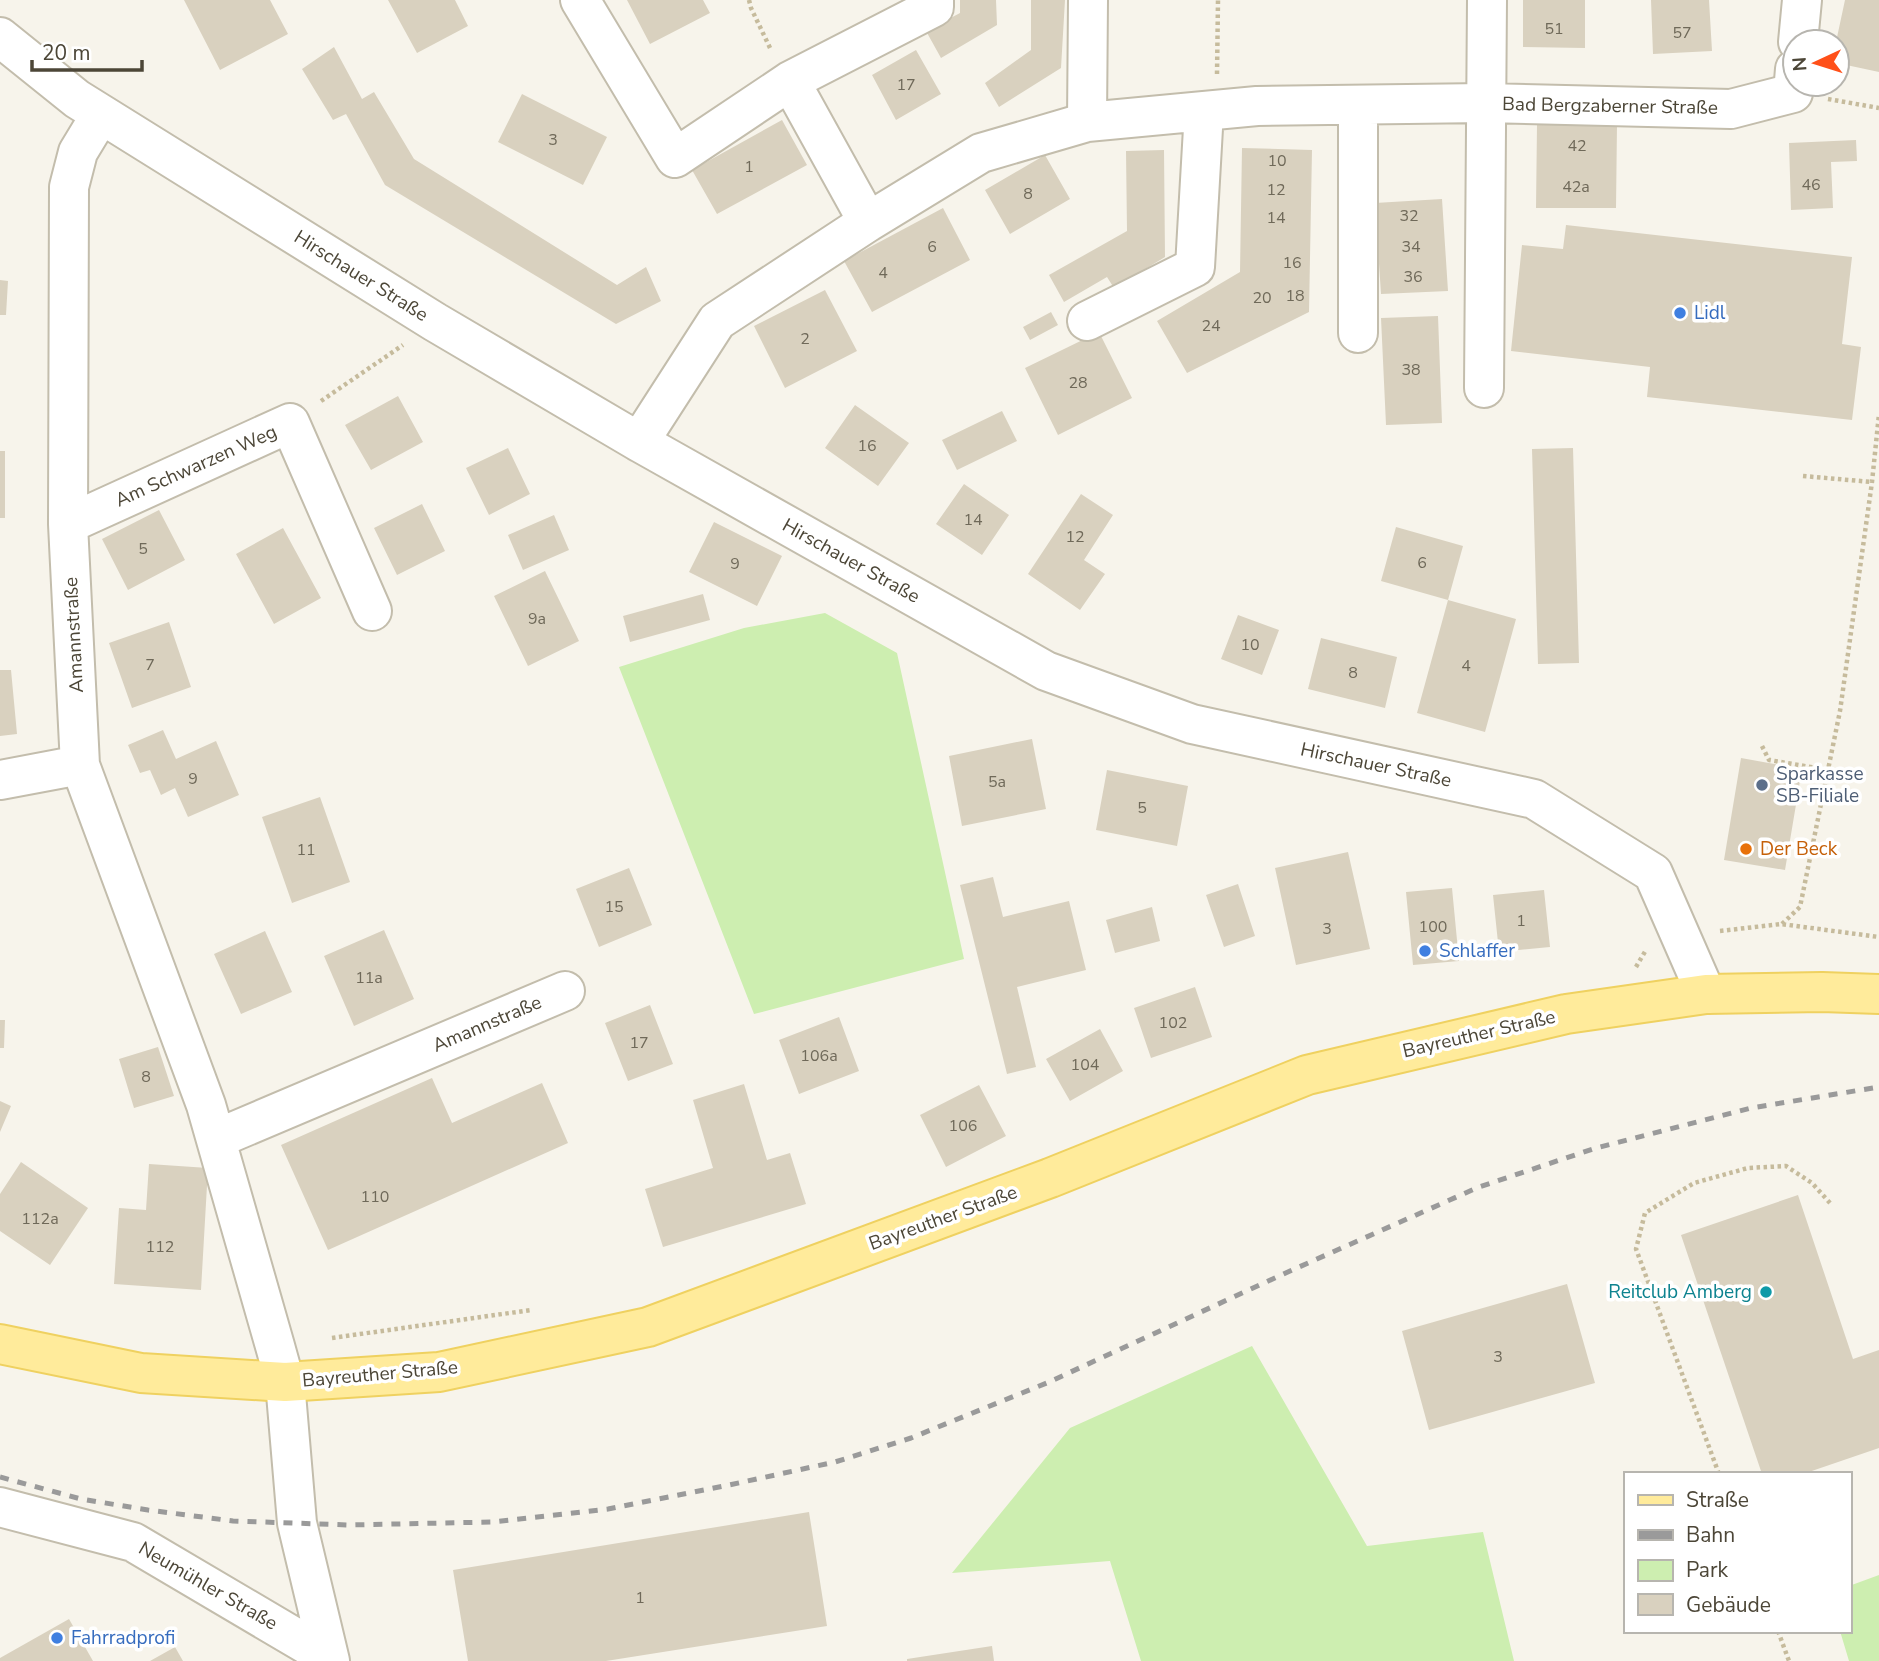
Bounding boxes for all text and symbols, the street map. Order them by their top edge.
house number: 51 [1544,18,1564,40]
house number: 57 [1672,22,1692,44]
scale bar [32,28,142,72]
north arrow [1781,28,1851,98]
text: 20 m [42,39,91,67]
text: N [1787,56,1814,72]
house number: 17 [896,74,916,96]
street label: Bad Bergzaberner Straße [1502,91,1718,121]
house number: 3 [548,129,558,151]
house number: 42 [1567,135,1587,157]
house number: 10 [1267,150,1287,172]
house number: 1 [744,156,754,178]
house number: 46 [1801,174,1821,196]
house number: 42a [1562,176,1590,198]
house number: 12 [1266,179,1286,201]
house number: 8 [1023,183,1033,205]
house number: 32 [1399,205,1419,227]
house number: 14 [1266,207,1286,229]
street label: Hirschauer Straße [289,224,433,328]
house number: 6 [927,236,937,258]
house number: 34 [1401,236,1421,258]
house number: 16 [1282,252,1302,274]
house number: 4 [878,262,888,284]
house number: 36 [1403,266,1423,288]
house number: 18 [1285,285,1305,307]
house number: 20 [1252,287,1272,309]
place label: Lidl [1694,300,1726,326]
marker: Lidl [1672,305,1688,321]
house number: 24 [1201,315,1221,337]
house number: 2 [800,328,810,350]
house number: 38 [1401,359,1421,381]
house number: 28 [1068,372,1088,394]
street label: Am Schwarzen Weg [111,419,281,513]
house number: 16 [857,435,877,457]
house number: 14 [963,509,983,531]
street label: Hirschauer Straße [777,512,925,610]
house number: 12 [1065,526,1085,548]
house number: 5 [138,538,148,560]
house number: 6 [1417,552,1427,574]
house number: 9 [730,553,740,575]
street label: Amannstraße [58,576,90,694]
house number: 9a [528,608,546,630]
house number: 10 [1240,634,1260,656]
house number: 7 [145,654,155,676]
house number: 4 [1461,655,1471,677]
house number: 8 [1348,662,1358,684]
street label: Hirschauer Straße [1298,736,1454,794]
place label: Sparkasse SB-Filiale [1776,761,1864,809]
house number: 9 [188,768,198,790]
house number: 5a [988,771,1006,793]
marker: Sparkasse SB-Filiale [1754,777,1770,793]
house number: 5 [1137,797,1147,819]
place label: Der Beck [1760,836,1838,862]
house number: 11 [296,839,316,861]
marker: Der Beck [1738,841,1754,857]
house number: 15 [604,896,624,918]
house number: 1 [1516,910,1526,932]
house number: 100 [1419,916,1447,938]
house number: 3 [1322,918,1332,940]
place label: Schlaffer [1439,938,1515,964]
marker: Schlaffer [1417,943,1433,959]
house number: 11a [355,967,383,989]
street label: Amannstraße [429,989,545,1059]
street label: Bayreuther Straße [1400,1004,1558,1064]
house number: 102 [1159,1012,1187,1034]
house number: 17 [629,1032,649,1054]
house number: 106a [800,1045,838,1067]
house number: 104 [1071,1054,1100,1076]
house number: 8 [141,1066,151,1088]
house number: 106 [949,1115,977,1137]
street label: Bayreuther Straße [865,1179,1021,1257]
house number: 110 [361,1186,389,1208]
house number: 112a [21,1208,59,1230]
house number: 112 [146,1236,174,1258]
place label: Reitclub Amberg [1608,1279,1752,1305]
marker: Reitclub Amberg [1758,1284,1774,1300]
house number: 3 [1493,1346,1503,1368]
street label: Bayreuther Straße [301,1354,459,1394]
legend [1624,1472,1851,1633]
text: Straße [1686,1486,1749,1514]
text: Bahn [1686,1521,1735,1549]
street label: Neumühler Straße [134,1536,282,1636]
text: Park [1686,1556,1728,1584]
house number: 1 [635,1587,645,1609]
text: Gebäude [1686,1591,1771,1619]
place label: Fahrradprofi [71,1625,175,1651]
marker: Fahrradprofi [49,1630,65,1646]

